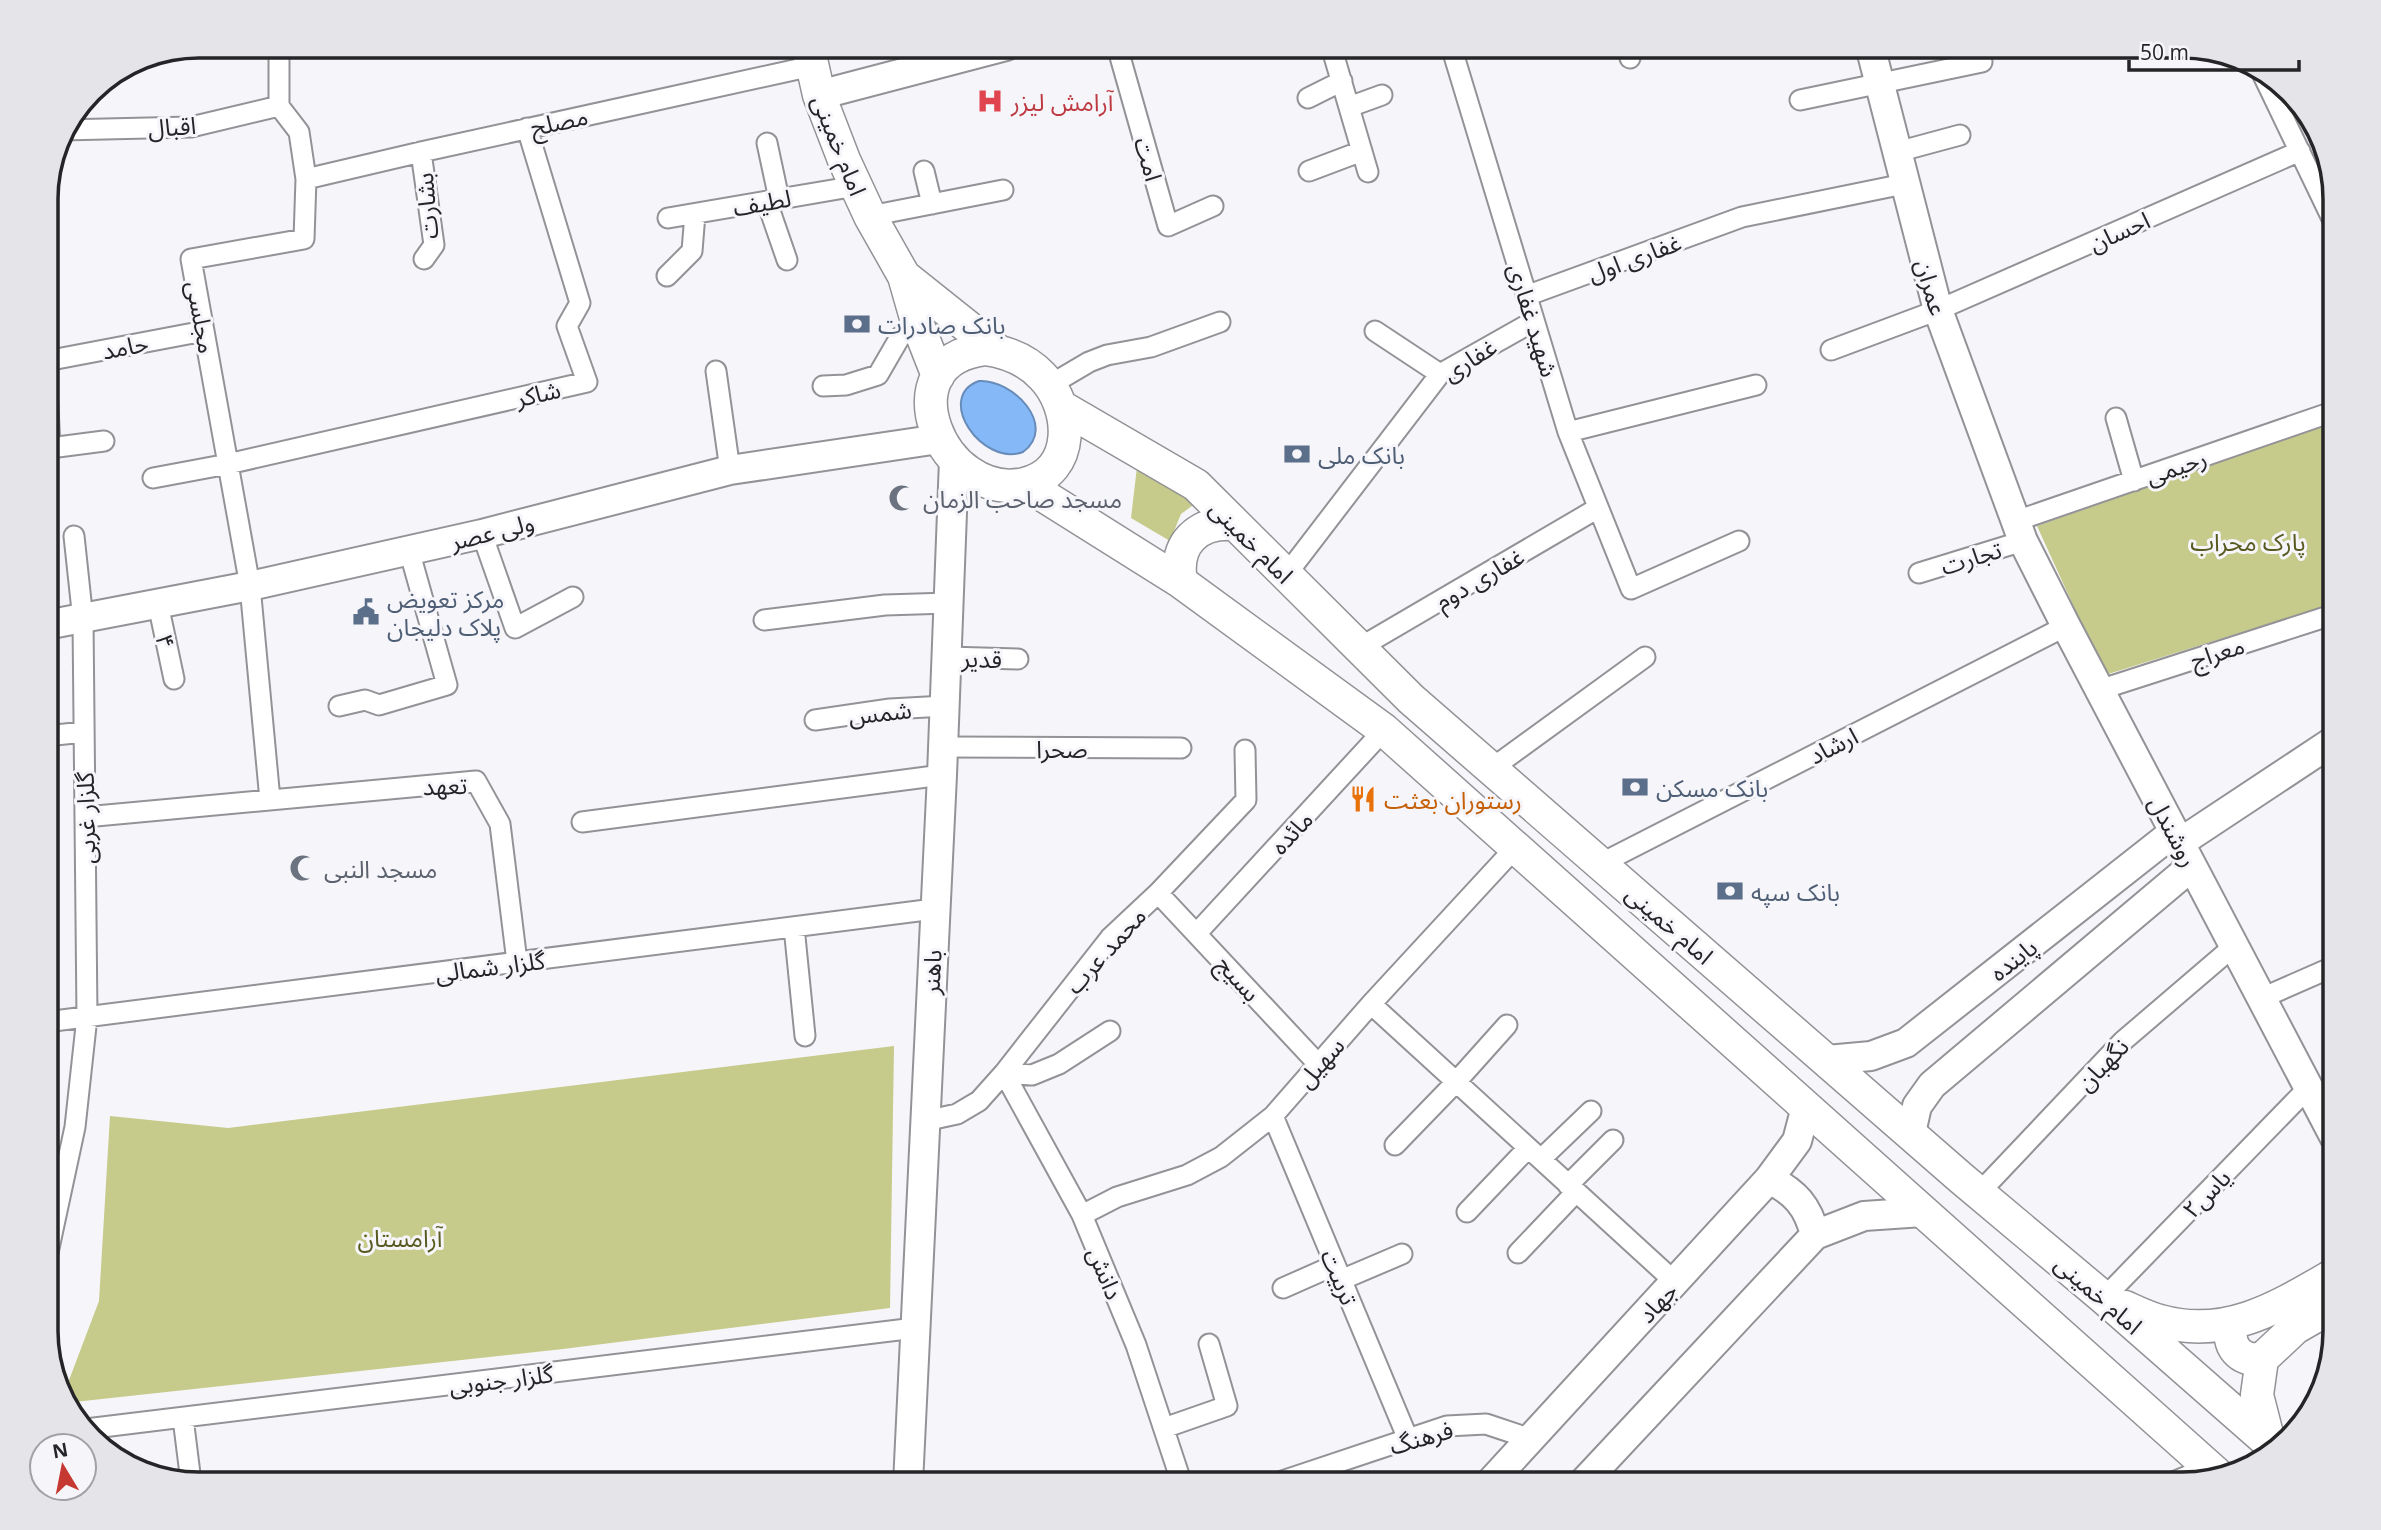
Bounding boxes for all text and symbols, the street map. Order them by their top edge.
scale bar [2129,28,2299,72]
text: 50 m [2140,38,2189,66]
place label: آرامش لیزر [1010,85,1114,118]
hospital icon: آرامش لیزر [975,86,1005,116]
street label: امام خمینی [802,90,875,201]
street label: مصلح [527,99,591,145]
street label: اقبال [147,108,197,144]
street label: امت [1127,133,1171,185]
street label: بشارت [407,171,445,241]
street label: لطیف [730,181,794,223]
street label: احسان [2083,203,2155,259]
street label: غفاری اول [1583,225,1685,289]
street label: عمران [1908,255,1956,319]
street label: شهید غفاری [1501,259,1567,381]
street label: مجلسی [179,278,225,356]
place label: بانک صادرات [878,308,1005,341]
bank icon: بانک صادرات [842,309,872,339]
street label: حامد [99,325,151,367]
street label: غفاری [1436,330,1502,388]
street label: شاکر [511,372,564,414]
place label: بانک ملی [1318,438,1405,471]
bank icon: بانک ملی [1282,439,1312,469]
street label: رحیمی [2141,440,2211,492]
place label: مسجد صاحب الزمان [923,482,1122,515]
mosque icon: مسجد صاحب الزمان [887,483,917,513]
street label: امام خمینی [1201,492,1301,592]
street label: ولی عصر [446,505,537,558]
park label: پارک محراب [2190,525,2306,558]
street label: تجارت [1936,532,2006,582]
street label: غفاری دوم [1428,539,1531,619]
place label: مرکز تعویض پلاک دلیجان [387,582,504,643]
public building icon: مرکز تعویض پلاک دلیجان [351,597,381,627]
street label: معراج [2186,628,2249,678]
street label: ۴ [148,631,184,651]
street label: قدیر [960,641,1003,675]
street label: شمس [847,692,913,732]
street label: ارشاد [1803,719,1863,771]
street label: صحرا [1036,732,1088,765]
street label: تعهد [422,768,468,802]
street label: گلزار غربی [68,771,102,864]
place label: بانک مسکن [1656,771,1768,804]
bank icon: بانک مسکن [1620,772,1650,802]
place label: رستوران بعثت [1384,783,1522,816]
restaurant icon: رستوران بعثت [1348,784,1378,814]
street label: روشندل [2142,790,2206,872]
street label: مائده [1262,803,1320,861]
place label: مسجد النبی [324,852,437,885]
mosque icon: مسجد النبی [288,853,318,883]
place label: بانک سپه [1751,875,1840,908]
bank icon: بانک سپه [1715,876,1745,906]
street label: امام خمینی [1617,877,1721,973]
street label: محمد عرب [1057,900,1153,1000]
street label: پاینده [1982,930,2044,988]
street label: گلزار شمالی [433,943,548,989]
street label: بسیج [1208,948,1268,1009]
street label: باهنر [913,949,949,996]
street label: سهیل [1289,1029,1351,1095]
street label: نگهبان [2068,1030,2136,1098]
street label: یاس۲ [2174,1161,2238,1225]
park label: آرامستان [358,1221,443,1254]
street label: دانش [1080,1242,1132,1304]
street label: تربیت [1314,1244,1366,1310]
street label: امام خمینی [2046,1247,2150,1343]
street label: جهاد [1630,1274,1684,1330]
street label: گلزار جنوبی [447,1356,556,1402]
street label: فرهنگ [1385,1412,1457,1462]
north arrow [28,1432,98,1502]
text: N [50,1436,70,1464]

